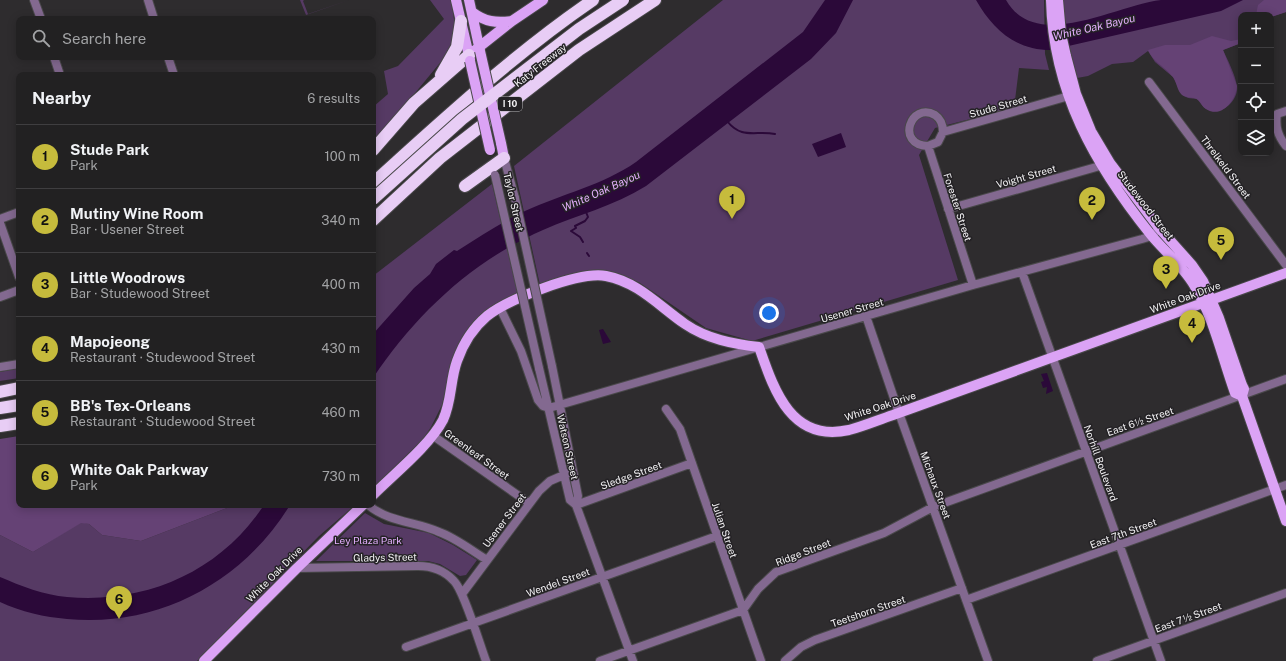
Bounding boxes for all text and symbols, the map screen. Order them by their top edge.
water label: White Oak Bayou [1052,12,1136,42]
map controls [1238,12,1274,156]
button: + [1238,12,1274,48]
search box [16,16,376,60]
icon: search [30,27,52,49]
text: Search here [62,30,146,47]
street label: Katy Freeway [511,40,569,89]
button: − [1238,48,1274,84]
button: locate [1238,84,1274,120]
text: Nearby [32,88,91,108]
text: 6 results [307,91,360,106]
street label: Stude Street [968,92,1028,120]
road number: I 10 [498,97,522,111]
button: layers [1238,120,1274,156]
street label: Threlkeld Street [1198,133,1254,201]
text: Stude Park [70,141,149,158]
text: 1 [42,149,48,164]
text: 100 m [324,149,360,164]
text: Park [70,158,98,173]
street label: Voight Street [995,162,1057,190]
water label: White Oak Bayou [560,168,642,214]
street label: Studewood Street [1115,168,1177,242]
street label: Taylor Street [501,171,527,233]
street label: Forester Street [941,171,975,243]
pin: 1 [719,186,745,219]
pin: 2 [1079,187,1105,220]
text: Mutiny Wine Room [70,205,203,222]
text: 2 [41,213,49,228]
text: 340 m [321,213,360,228]
text: Bar · Usener Street [70,222,184,237]
pin: 5 [1208,227,1234,260]
pin: 3 [1153,256,1179,289]
text: Little Woodrows [70,269,185,286]
text: 3 [41,277,49,292]
text: 400 m [322,277,360,292]
street label: White Oak Drive [1148,279,1222,315]
text: Bar · Studewood Street [70,286,210,301]
street label: Usener Street [819,295,885,325]
your location [759,303,779,323]
pin: 4 [1179,310,1205,343]
text: Mapojeong [70,333,150,350]
text: 4 [41,341,49,356]
text: 430 m [321,341,360,356]
text: Restaurant · Studewood Street [70,350,255,365]
street label: White Oak Drive [843,389,918,423]
text: BB's Tex-Orleans [70,397,191,414]
street label: East 6½ Street [1105,404,1175,438]
text: 5 [41,405,49,420]
text: 460 m [321,405,360,420]
street label: Watson Street [555,413,581,481]
text: Restaurant · Studewood Street [70,414,255,429]
street label: Norhill Boulevard [1082,423,1120,503]
street label: Greenleaf Street [442,426,512,482]
street label: Michaux Street [918,450,954,521]
street label: Sledge Street [599,458,663,492]
text: White Oak Parkway [70,461,208,478]
text: 6 [41,469,49,484]
text: 730 m [322,469,360,484]
text: Park [70,478,98,493]
street label: Usener Street [480,490,528,549]
street label: Julian Street [710,501,740,560]
street label: East 7th Street [1088,515,1158,551]
park label: Ley Plaza Park [334,534,402,546]
street label: Ridge Street [774,536,833,568]
street label: White Oak Drive [243,543,305,605]
street label: Gladys Street [353,550,417,564]
street label: Wendel Street [525,565,592,599]
pin: 6 [106,586,132,619]
street label: Teetshorn Street [829,593,907,629]
street label: East 7½ Street [1153,599,1223,635]

